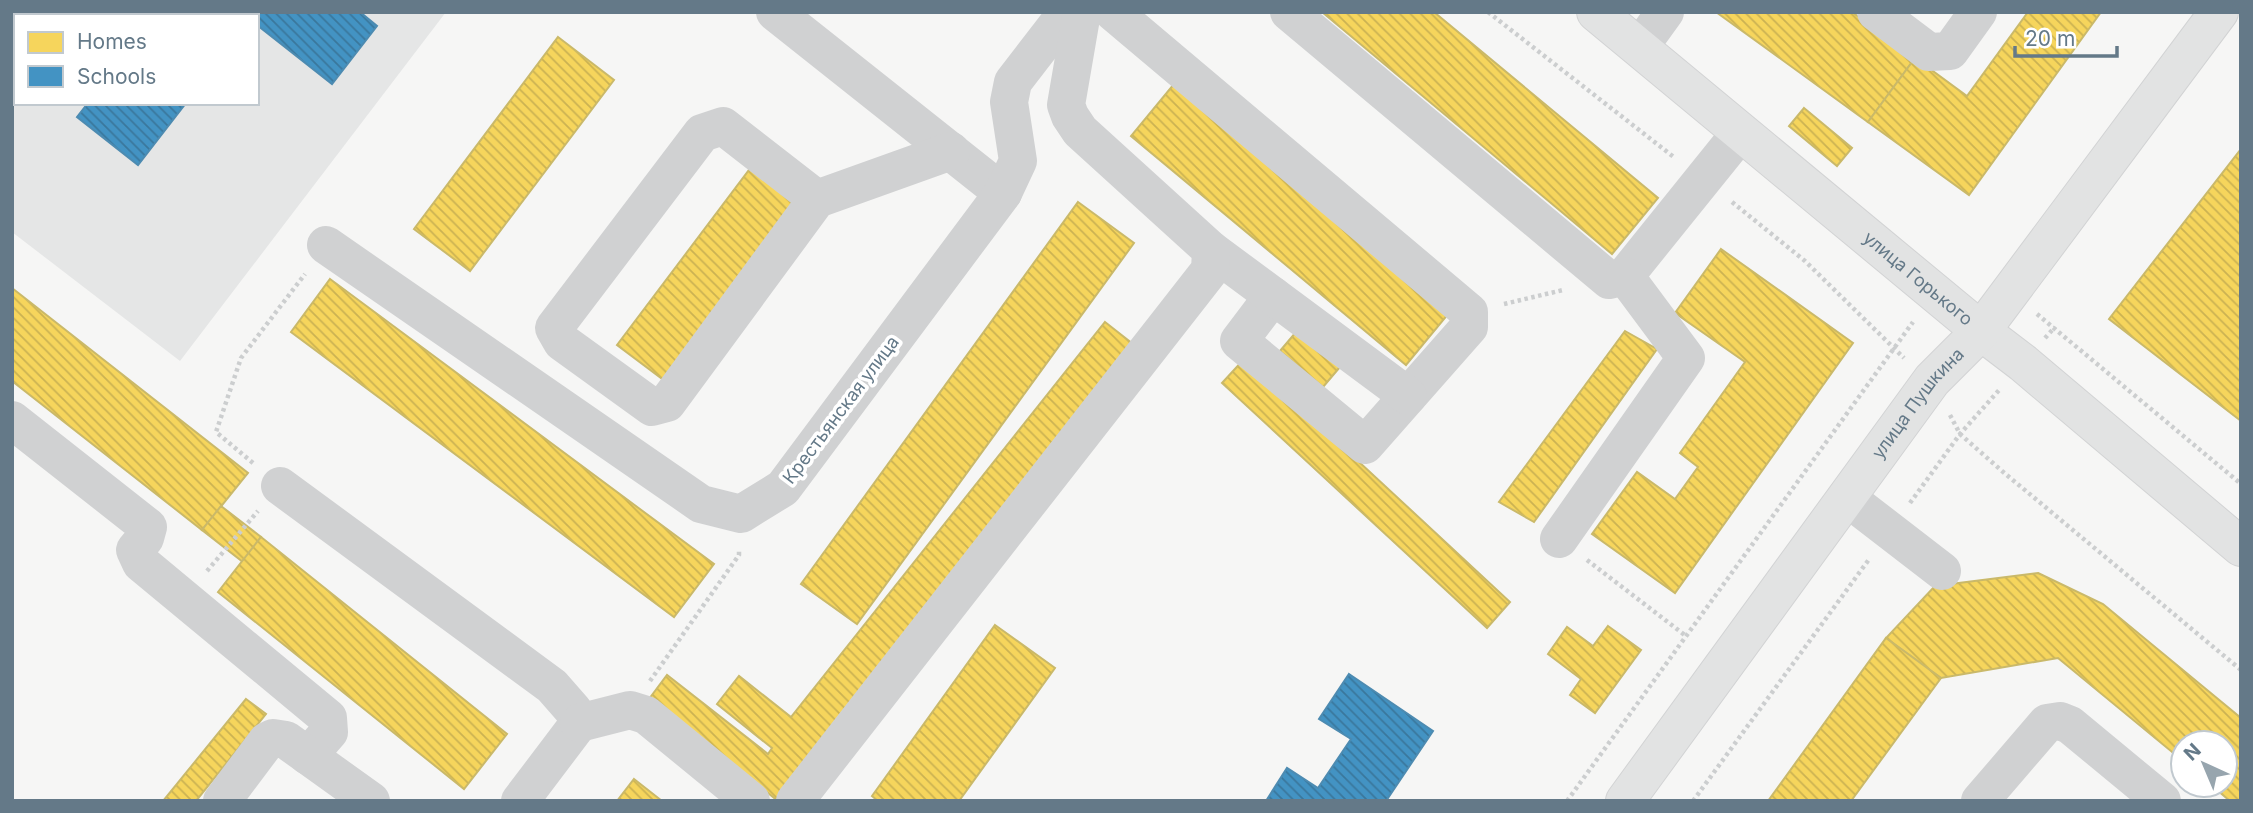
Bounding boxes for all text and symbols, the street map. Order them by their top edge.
legend [14,14,259,105]
scale bar [2015,14,2116,58]
text: 20 m [2025,26,2075,51]
text: Homes [77,29,147,54]
text: Schools [77,64,156,89]
street label: улица Горького [1859,227,1977,330]
street label: Крестьянская улица [778,332,903,488]
street label: улица Пушкина [1867,343,1968,463]
north arrow [2169,729,2239,799]
text: N [2179,739,2206,765]

